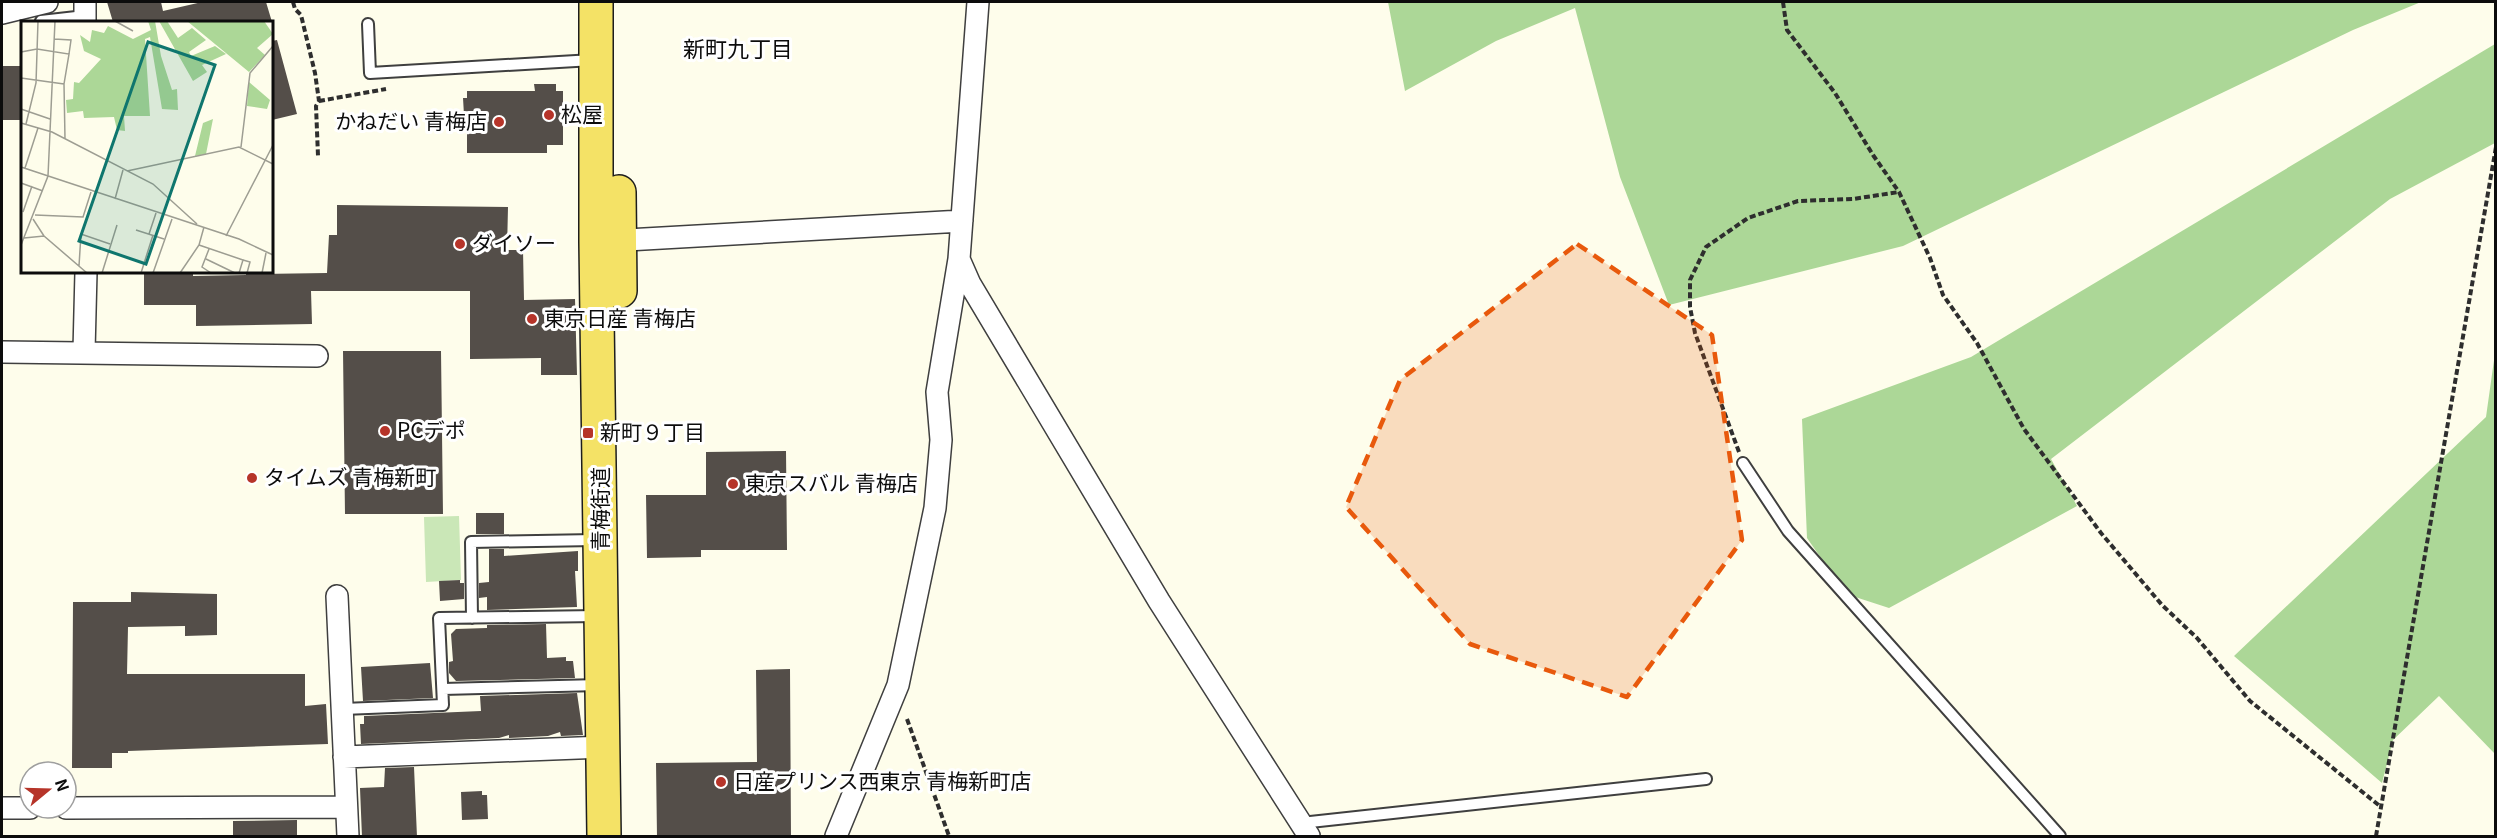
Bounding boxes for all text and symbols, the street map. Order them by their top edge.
inset map [21,21,273,273]
district label: 新町九丁目 [683,31,793,63]
place label: 松屋 [561,98,603,128]
place label: かねだい 青梅店 [335,105,487,135]
marker: 松屋 [542,108,556,122]
marker: かねだい 青梅店 [492,115,506,129]
place label: ダイソー [472,227,556,257]
marker: ダイソー [453,237,467,251]
place label: 東京日産 青梅店 [544,302,696,332]
marker: 東京日産 青梅店 [525,312,539,326]
place label: PCデポ [397,414,466,444]
place label: 新町９丁目 [600,416,705,446]
marker: PCデポ [378,424,392,438]
marker: 新町９丁目 [581,426,595,440]
place label: タイムズ 青梅新町 [264,461,436,491]
street label: 青梅街道 [584,467,614,551]
place label: 東京スバル 青梅店 [745,467,918,497]
marker: タイムズ 青梅新町 [245,471,259,485]
marker: 東京スバル 青梅店 [726,477,740,491]
north arrow [18,760,78,820]
place label: 日産プリンス西東京 青梅新町店 [733,765,1031,795]
text: N [50,775,76,794]
marker: 日産プリンス西東京 青梅新町店 [714,775,728,789]

